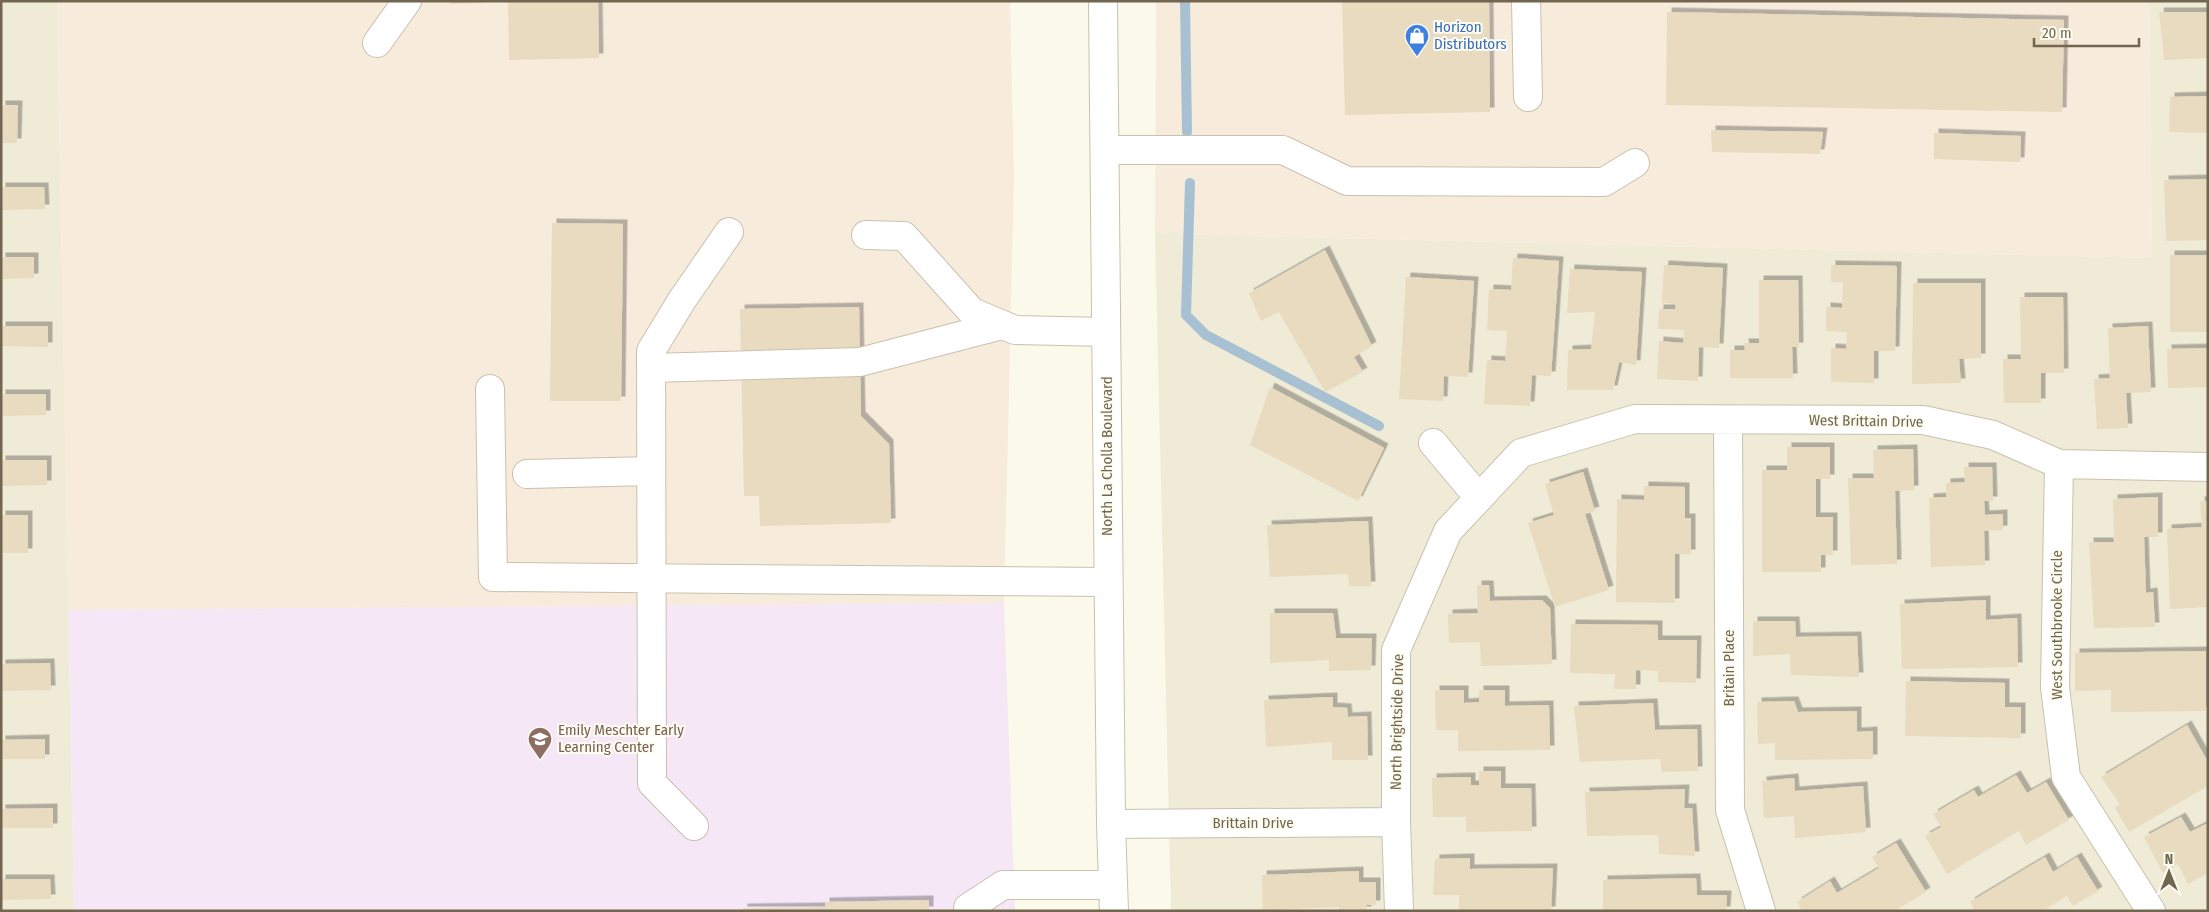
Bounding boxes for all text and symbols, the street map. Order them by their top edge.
scale bar [2034,15,2139,47]
place label: Horizon Distributors [1434,18,1507,53]
shop icon: Horizon Distributors [1404,23,1430,57]
text: 20 m [2042,24,2072,42]
street label: North La Cholla Boulevard [1098,376,1116,536]
street label: West Brittain Drive [1809,411,1923,431]
street label: West Southbrooke Circle [2048,550,2066,700]
street label: Britain Place [1720,629,1738,707]
street label: North Brightside Drive [1387,654,1407,790]
place label: Emily Meschter Early Learning Center [558,721,684,756]
school or university icon: Emily Meschter Early Learning Center [527,726,553,760]
street label: Brittain Drive [1212,814,1294,832]
north arrow [2144,847,2194,897]
text: N [2165,851,2173,868]

